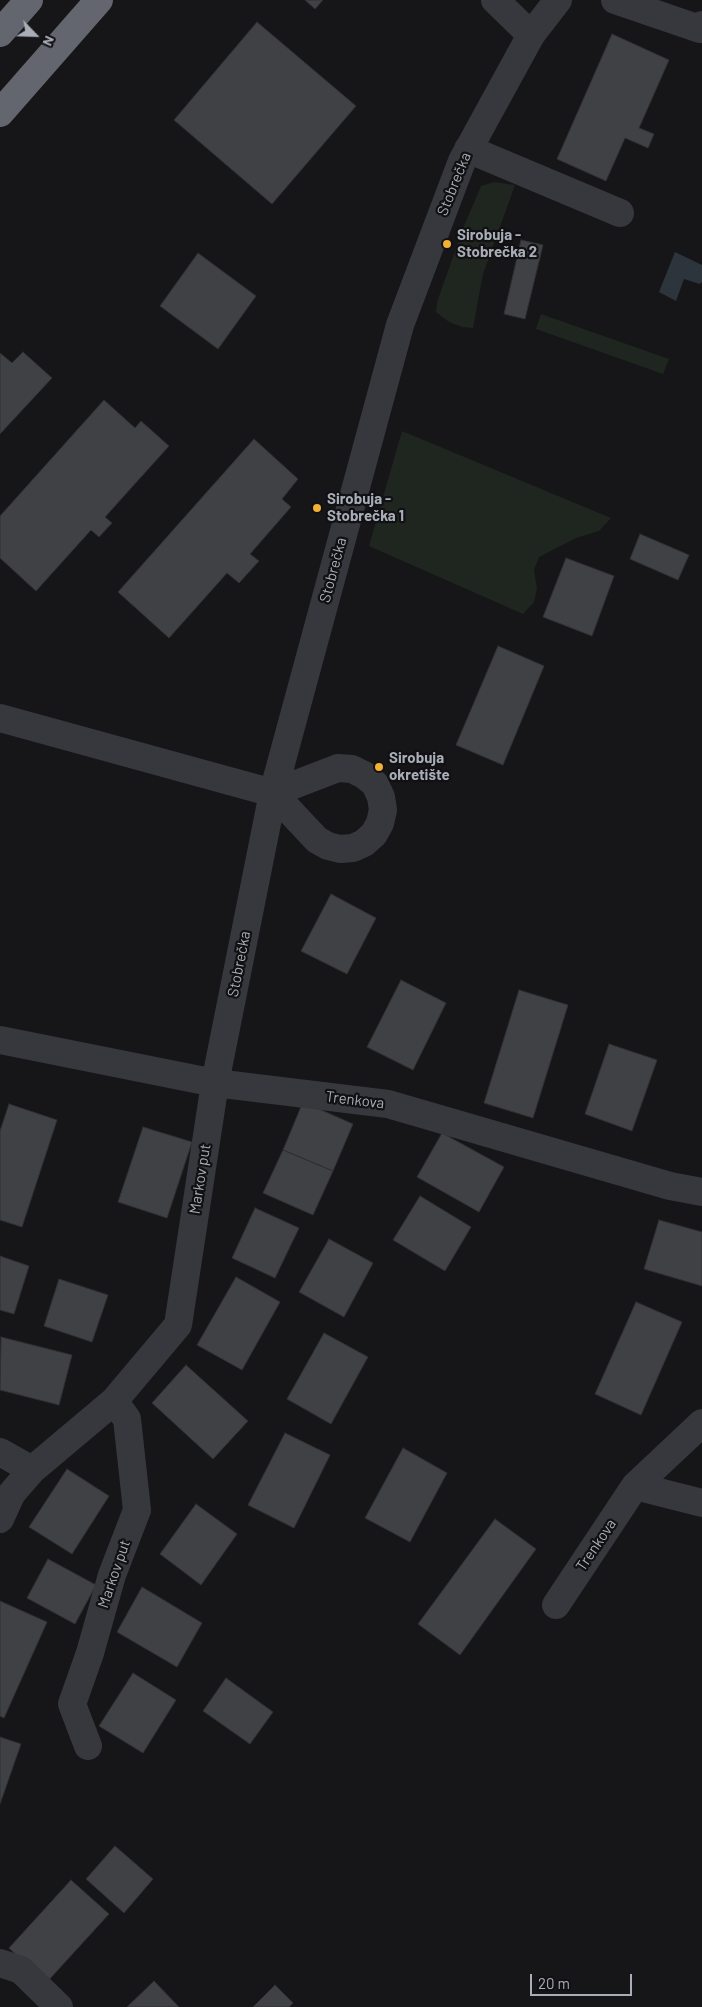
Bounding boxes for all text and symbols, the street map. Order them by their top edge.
north arrow [10,10,60,60]
text: N [40,34,59,49]
street label: Stobrečka [433,150,475,218]
place label: Sirobuja - Stobrečka 2 [457,226,537,261]
marker: Sirobuja - Stobrečka 2 [441,238,453,250]
place label: Sirobuja - Stobrečka 1 [327,490,404,525]
marker: Sirobuja - Stobrečka 1 [311,502,323,514]
street label: Stobrečka [316,536,350,604]
place label: Sirobuja okretište [389,749,450,784]
marker: Sirobuja okretište [373,761,385,773]
street label: Stobrečka [224,930,254,998]
street label: Trenkova [325,1087,385,1113]
street label: Markov put [186,1143,214,1215]
street label: Trenkova [572,1516,620,1574]
street label: Markov put [94,1538,134,1610]
scale bar [532,1964,634,1996]
text: 20 m [538,1974,570,1992]

